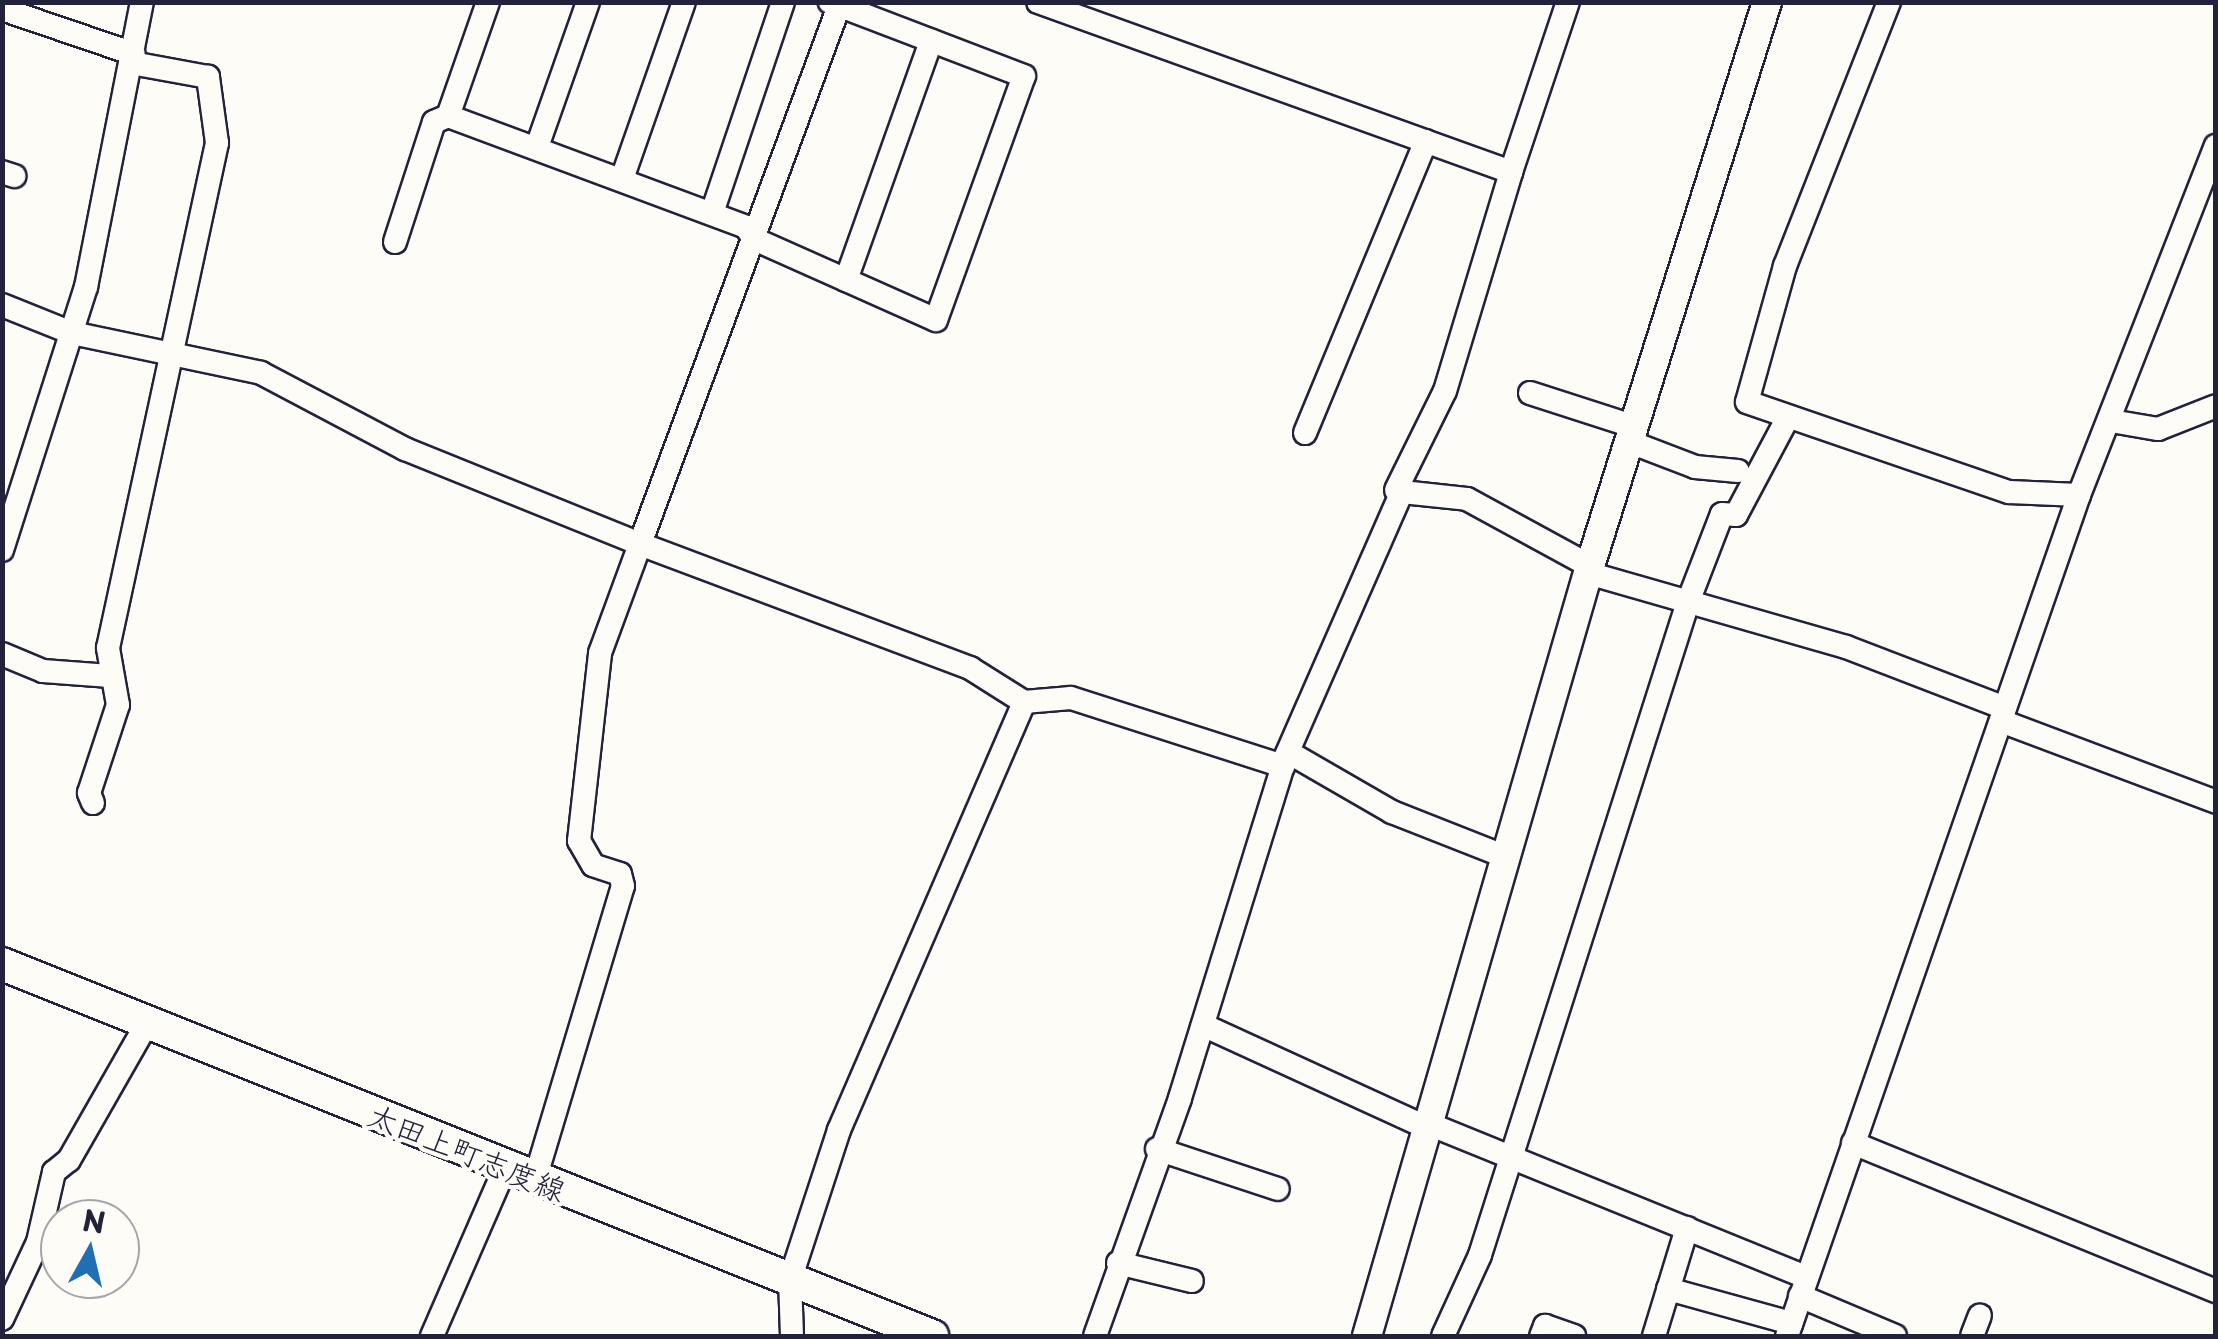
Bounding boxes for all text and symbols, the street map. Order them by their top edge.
street label: 太田上町志度線 [363,1096,571,1208]
text: N [80,1198,108,1244]
north arrow [40,1199,140,1299]

